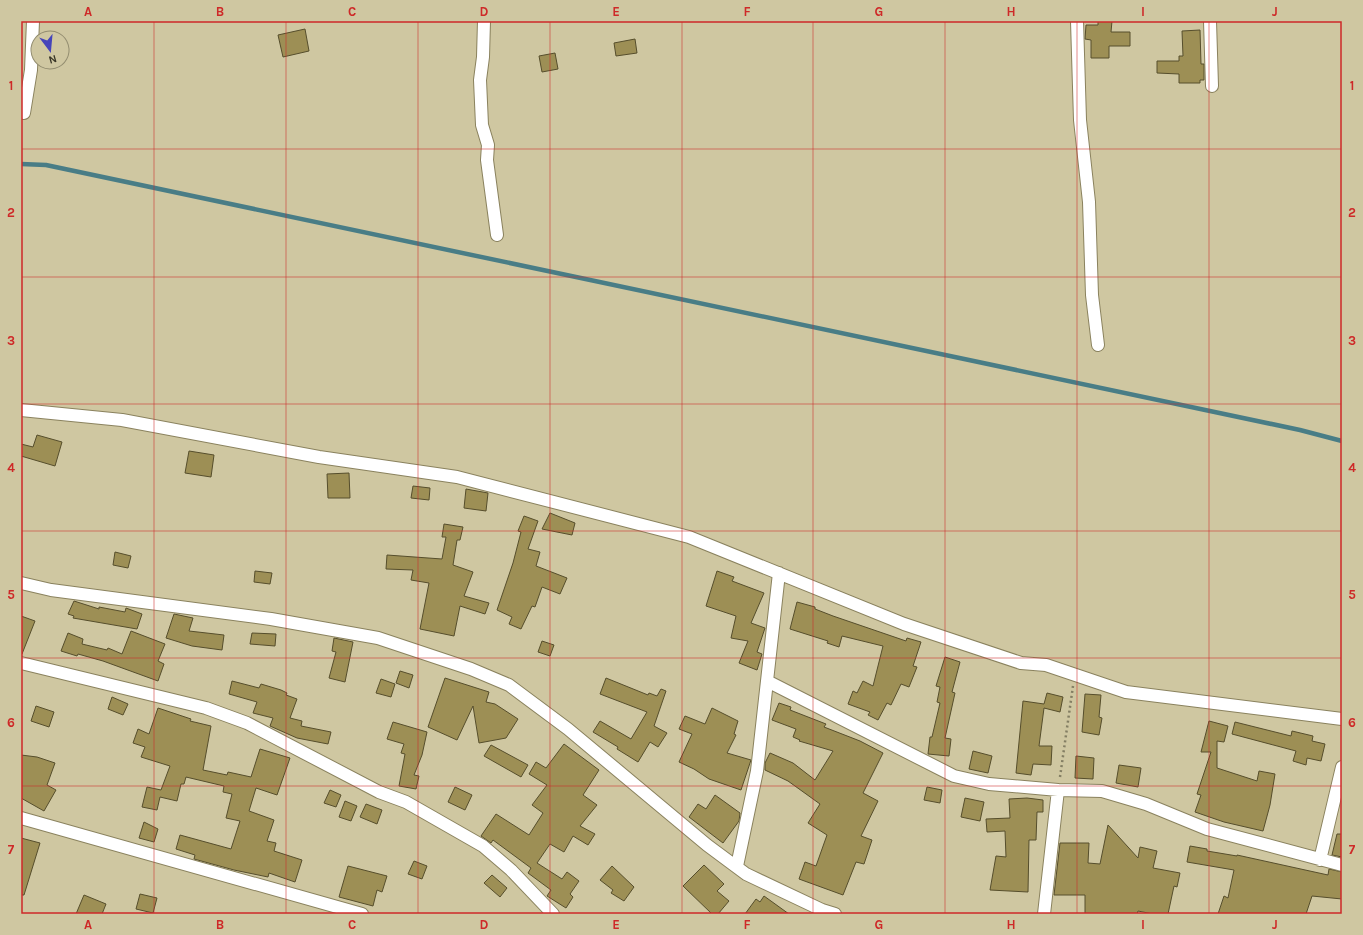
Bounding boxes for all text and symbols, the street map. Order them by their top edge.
text: A [84,4,92,19]
text: B [216,4,224,19]
text: C [348,4,356,19]
text: D [480,4,489,19]
text: E [612,4,620,19]
text: F [743,4,751,19]
text: G [875,4,883,19]
text: H [1006,4,1016,19]
text: I [1141,4,1145,19]
text: J [1272,4,1278,19]
north arrow [30,30,70,70]
text: N [47,52,58,66]
text: 1 [9,78,13,93]
text: 1 [1350,78,1354,93]
text: 2 [7,205,15,220]
text: 2 [1348,205,1356,220]
text: 3 [7,333,15,348]
text: 3 [1348,333,1356,348]
text: 4 [7,460,15,475]
text: 4 [1348,460,1356,475]
text: 5 [7,587,15,602]
text: 5 [1348,587,1356,602]
text: 6 [7,715,15,730]
text: 6 [1348,715,1356,730]
text: 7 [8,842,15,857]
text: 7 [1349,842,1356,857]
text: A [84,917,92,932]
text: B [216,917,224,932]
text: C [348,917,356,932]
text: D [480,917,489,932]
text: E [612,917,620,932]
text: F [743,917,751,932]
text: G [875,917,883,932]
text: H [1006,917,1016,932]
text: I [1141,917,1145,932]
text: J [1272,917,1278,932]

